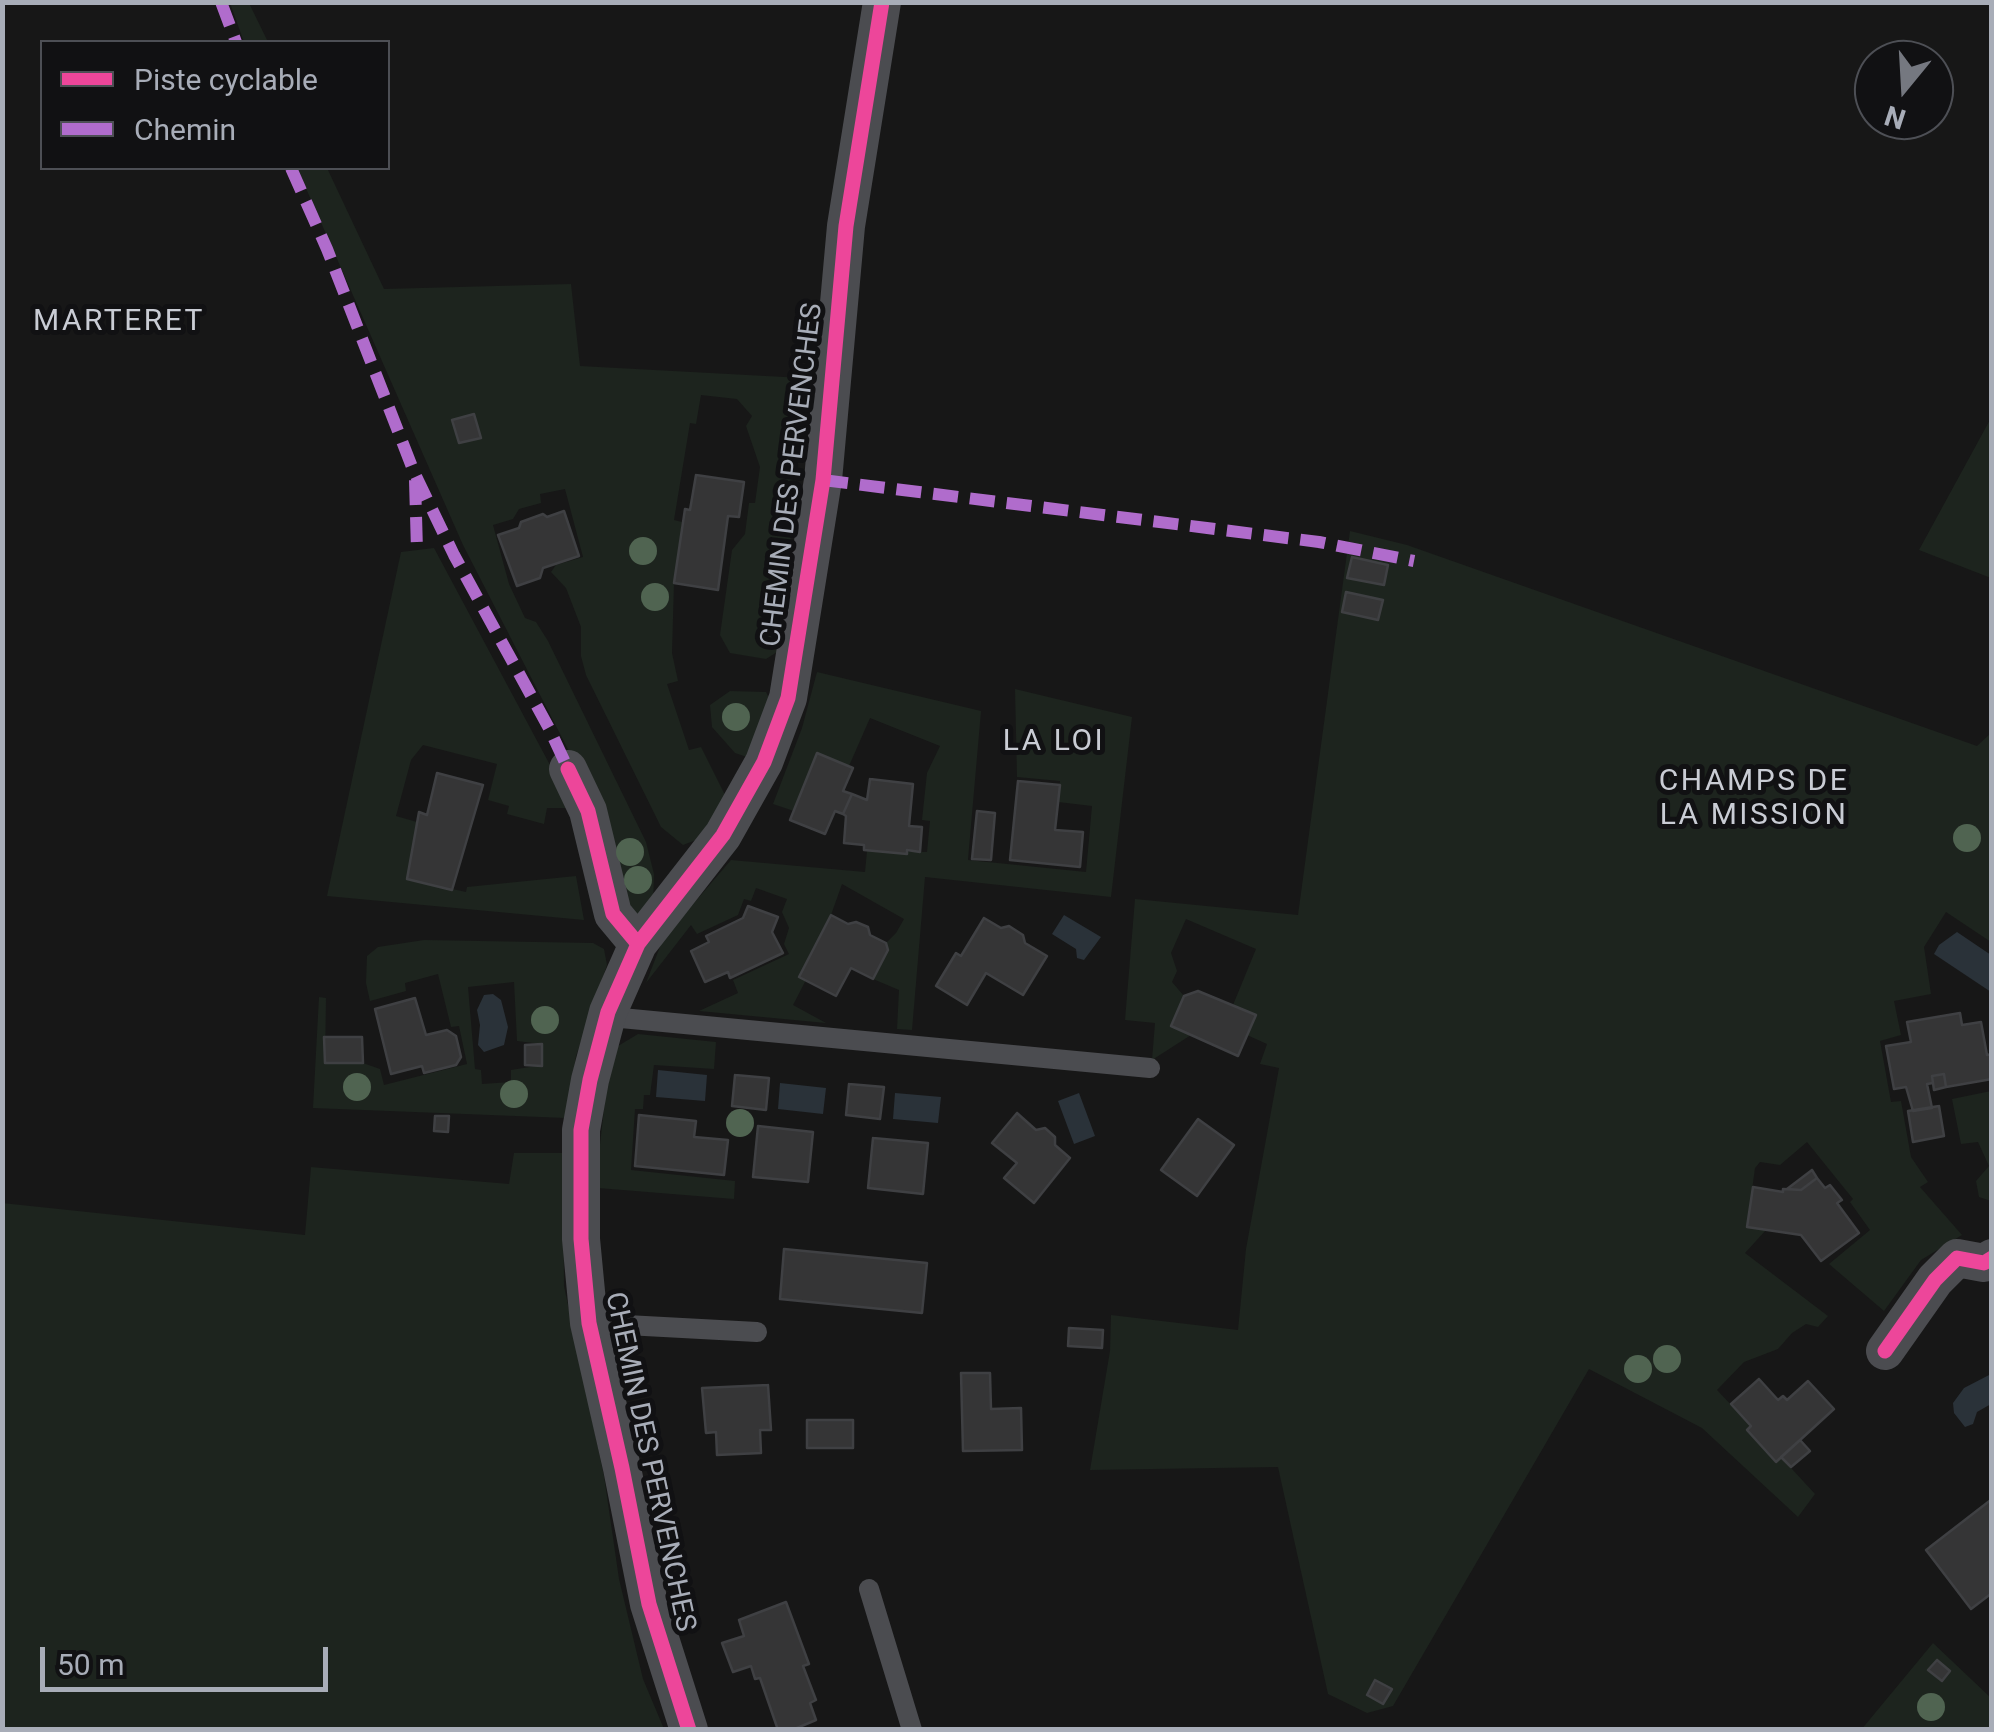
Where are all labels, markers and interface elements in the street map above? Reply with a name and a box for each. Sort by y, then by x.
legend [40,40,390,170]
north arrow [1854,40,1954,140]
text: Piste cyclable [134,62,318,97]
text: N [1881,98,1910,136]
text: Chemin [134,112,236,147]
street label: CHEMIN DES PERVENCHES [755,301,831,649]
district label: MARTERET [33,304,205,340]
district label: LA LOI [1003,724,1105,760]
district label: CHAMPS DE LA MISSION [1659,764,1849,834]
street label: CHEMIN DES PERVENCHES [597,1289,701,1635]
scale bar [45,1627,332,1689]
text: 50 m [57,1647,124,1682]

